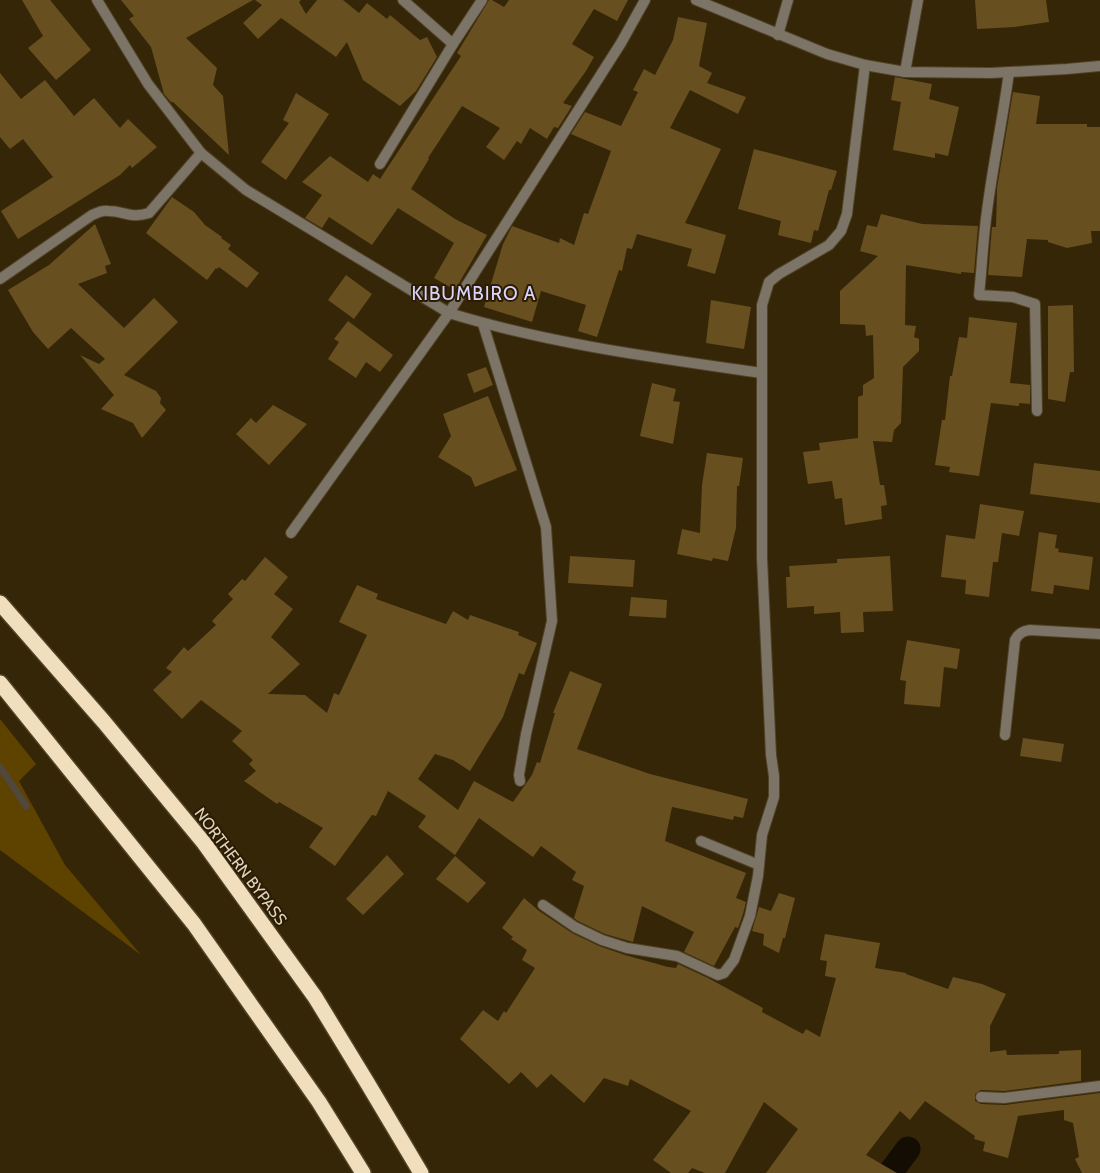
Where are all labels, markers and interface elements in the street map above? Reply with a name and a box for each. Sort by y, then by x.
district label: KIBUMBIRO A [411,282,537,305]
street label: NORTHERN BYPASS [190,804,291,929]

